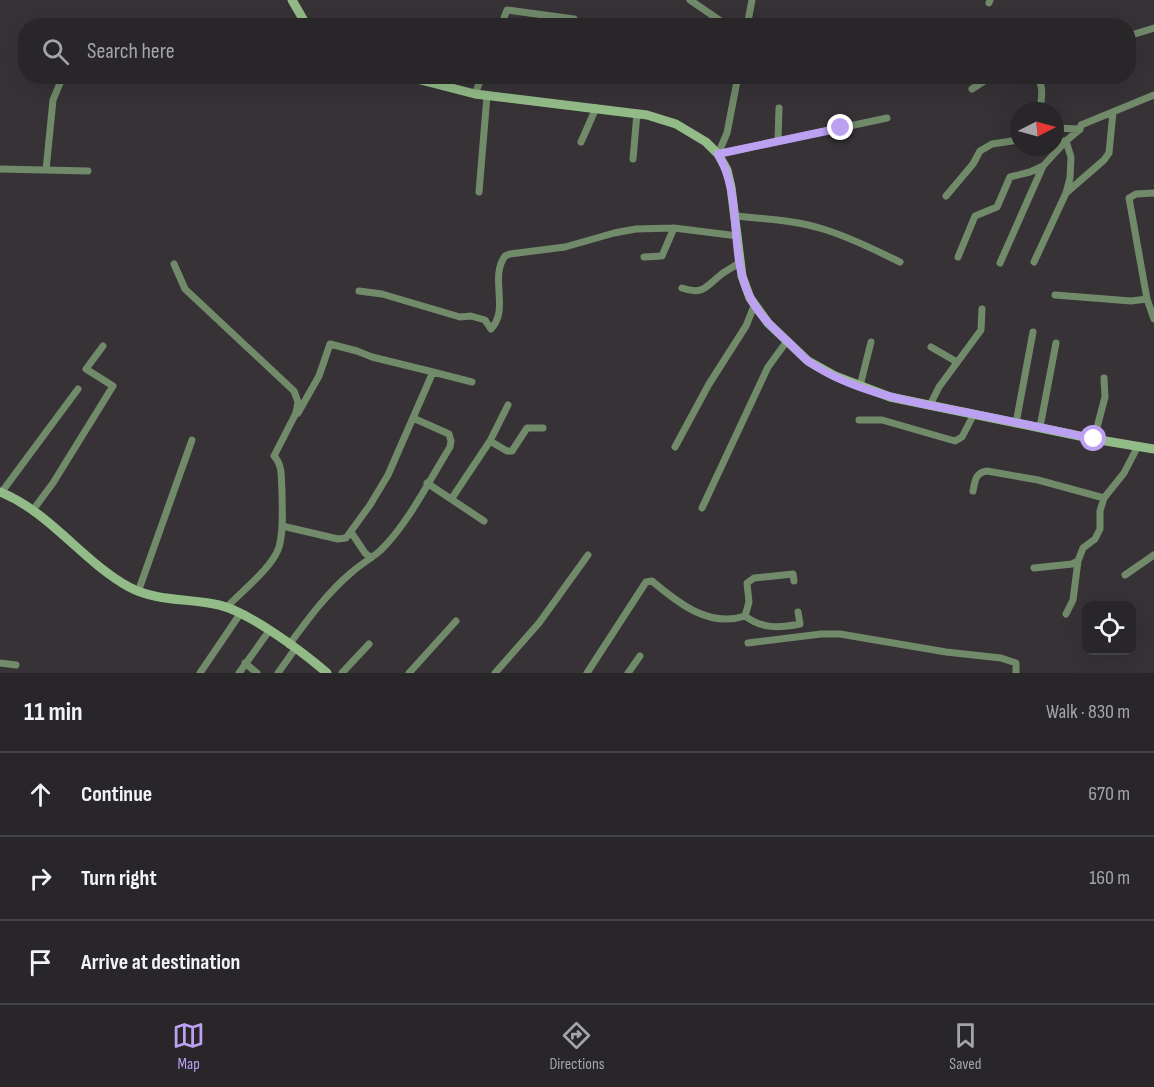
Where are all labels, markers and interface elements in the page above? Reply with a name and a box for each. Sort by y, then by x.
search box [18,18,1136,84]
icon: search [39,35,72,68]
text: Search here [87,38,174,65]
north arrow [1010,102,1064,156]
route end [827,114,853,140]
route start [1080,425,1106,451]
map controls [1082,601,1136,655]
button: locate [1082,601,1136,655]
text: 11 min [24,697,83,728]
text: Walk · 830 m [1046,700,1130,724]
icon: ahead [24,778,57,811]
text: Continue [81,781,152,808]
text: 670 m [1088,782,1130,806]
icon: right [24,862,57,895]
text: Turn right [81,865,157,892]
text: 160 m [1089,866,1130,890]
icon: arrive [24,946,57,979]
text: Arrive at destination [81,949,240,976]
tab: Map [172,1019,205,1074]
tab: Directions [549,1019,605,1074]
tab: Saved [949,1019,982,1074]

